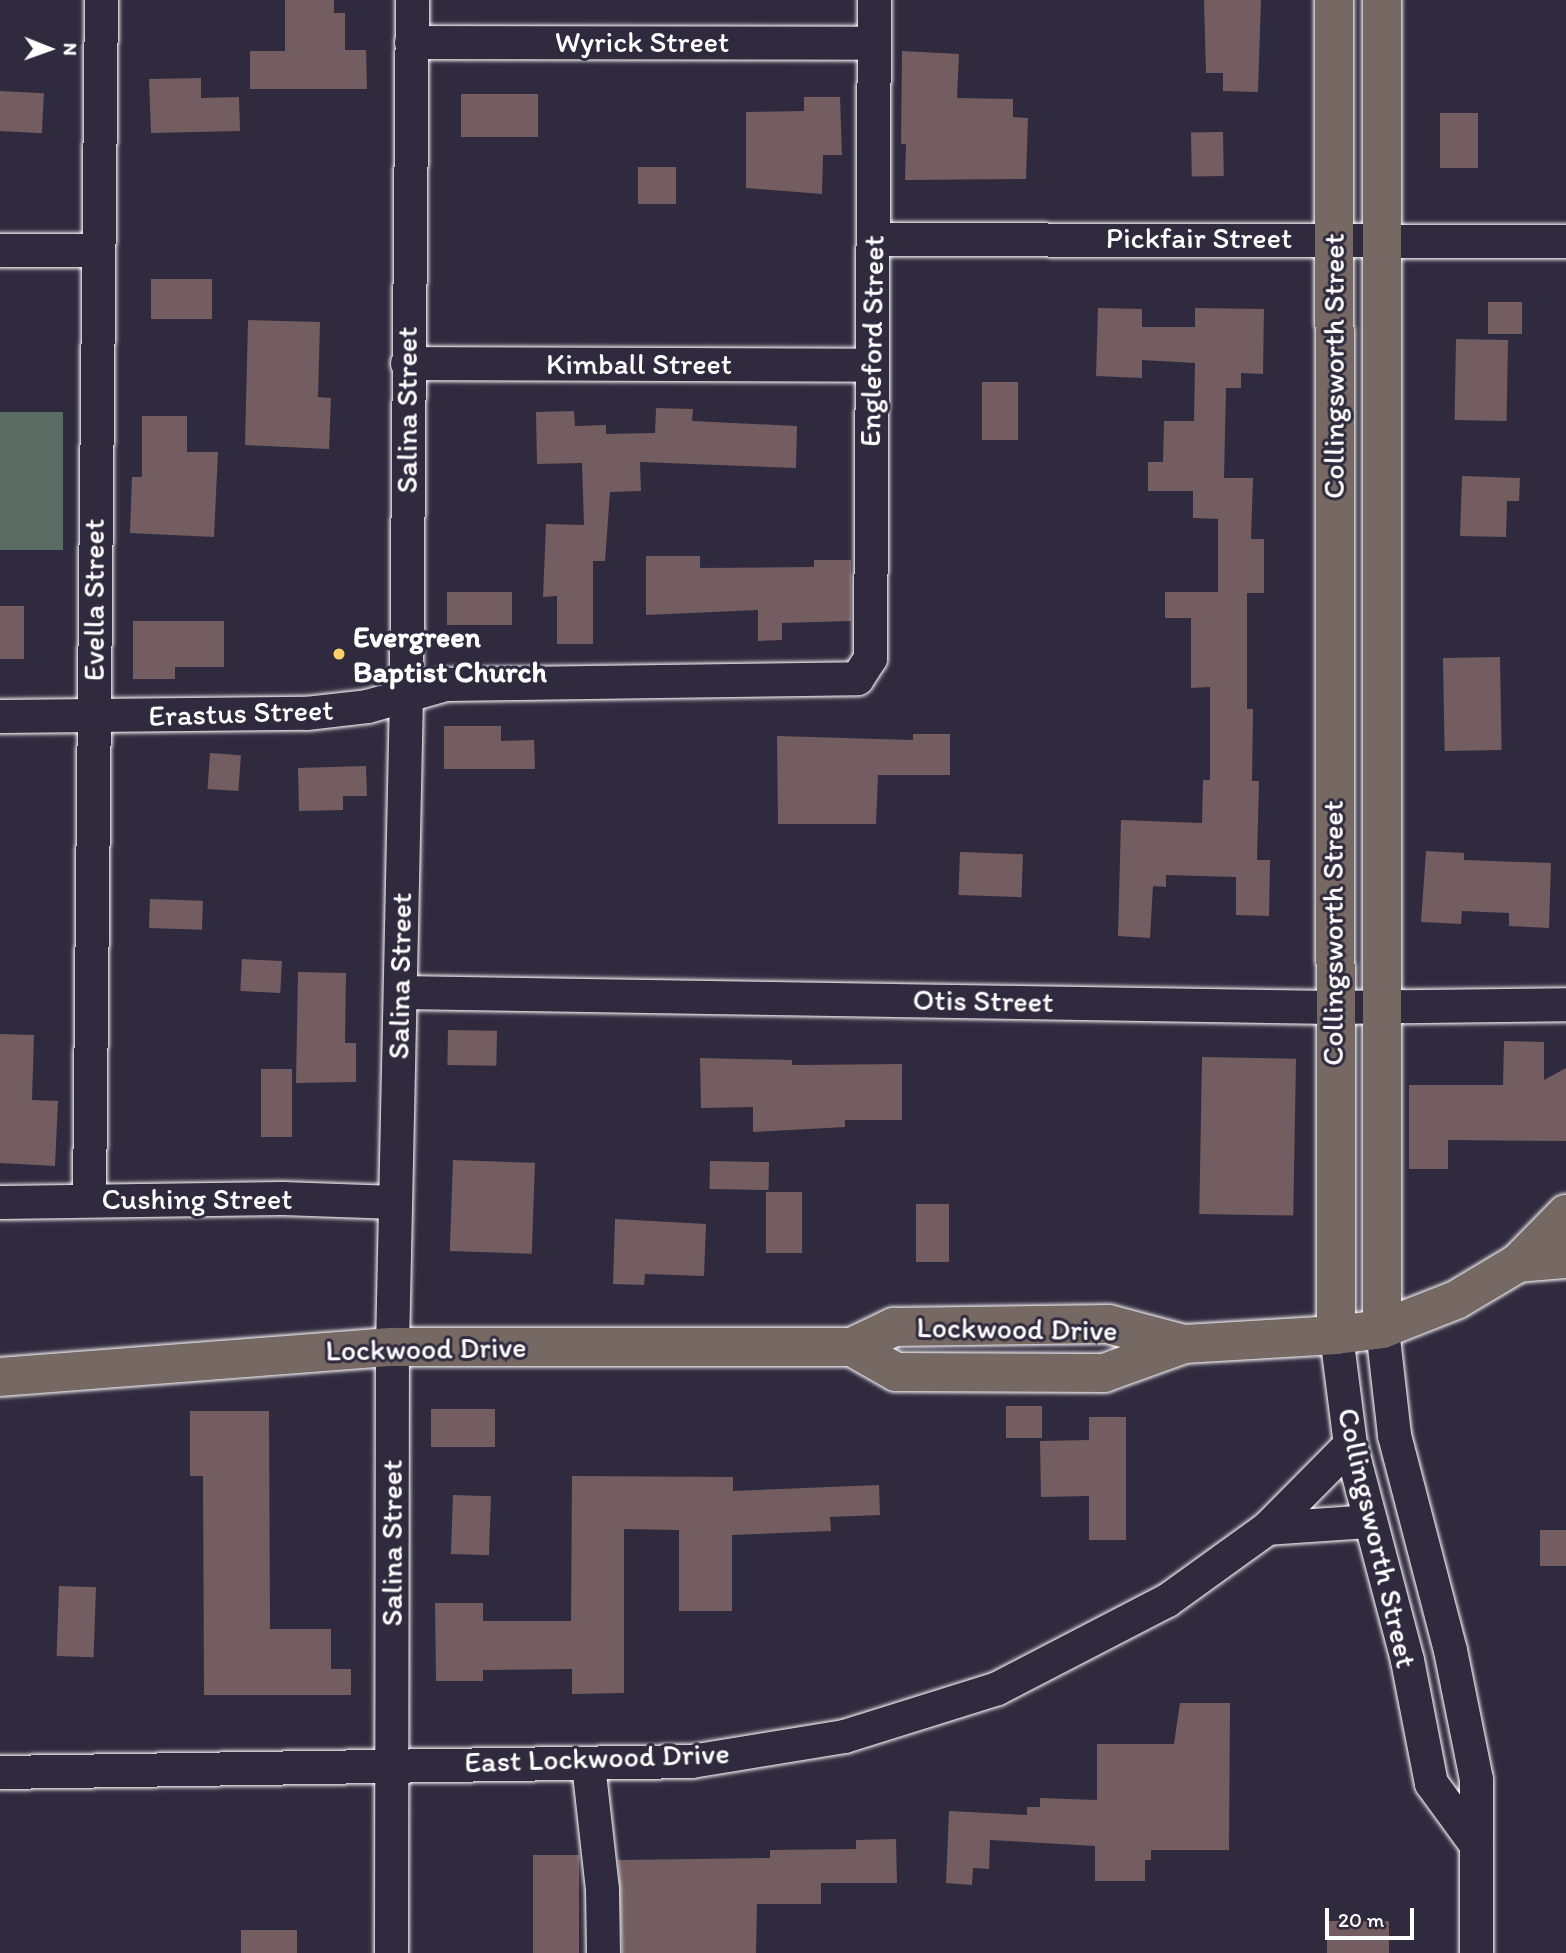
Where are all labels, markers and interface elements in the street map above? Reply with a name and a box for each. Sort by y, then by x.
north arrow [14,14,84,84]
street label: Wyrick Street [555,24,729,60]
text: N [59,43,82,56]
street label: Pickfair Street [1106,220,1292,256]
street label: Collingsworth Street [1316,233,1352,499]
street label: Engleford Street [852,235,892,447]
street label: Salina Street [389,327,425,493]
street label: Kimball Street [546,346,732,382]
street label: Evella Street [76,519,112,681]
place label: Evergreen Baptist Church [353,619,548,690]
marker: Evergreen Baptist Church [331,646,347,662]
street label: Erastus Street [148,692,334,734]
street label: Collingsworth Street [1315,800,1351,1066]
street label: Salina Street [381,893,419,1059]
street label: Otis Street [913,982,1053,1020]
street label: Cushing Street [102,1181,292,1217]
street label: Lockwood Drive [916,1309,1118,1349]
street label: Lockwood Drive [325,1329,527,1369]
street label: Collingsworth Street [1330,1404,1424,1672]
street label: Salina Street [374,1460,410,1626]
street label: East Lockwood Drive [464,1735,730,1781]
scale bar [1328,1894,1417,1938]
text: 20 m [1338,1907,1384,1932]

